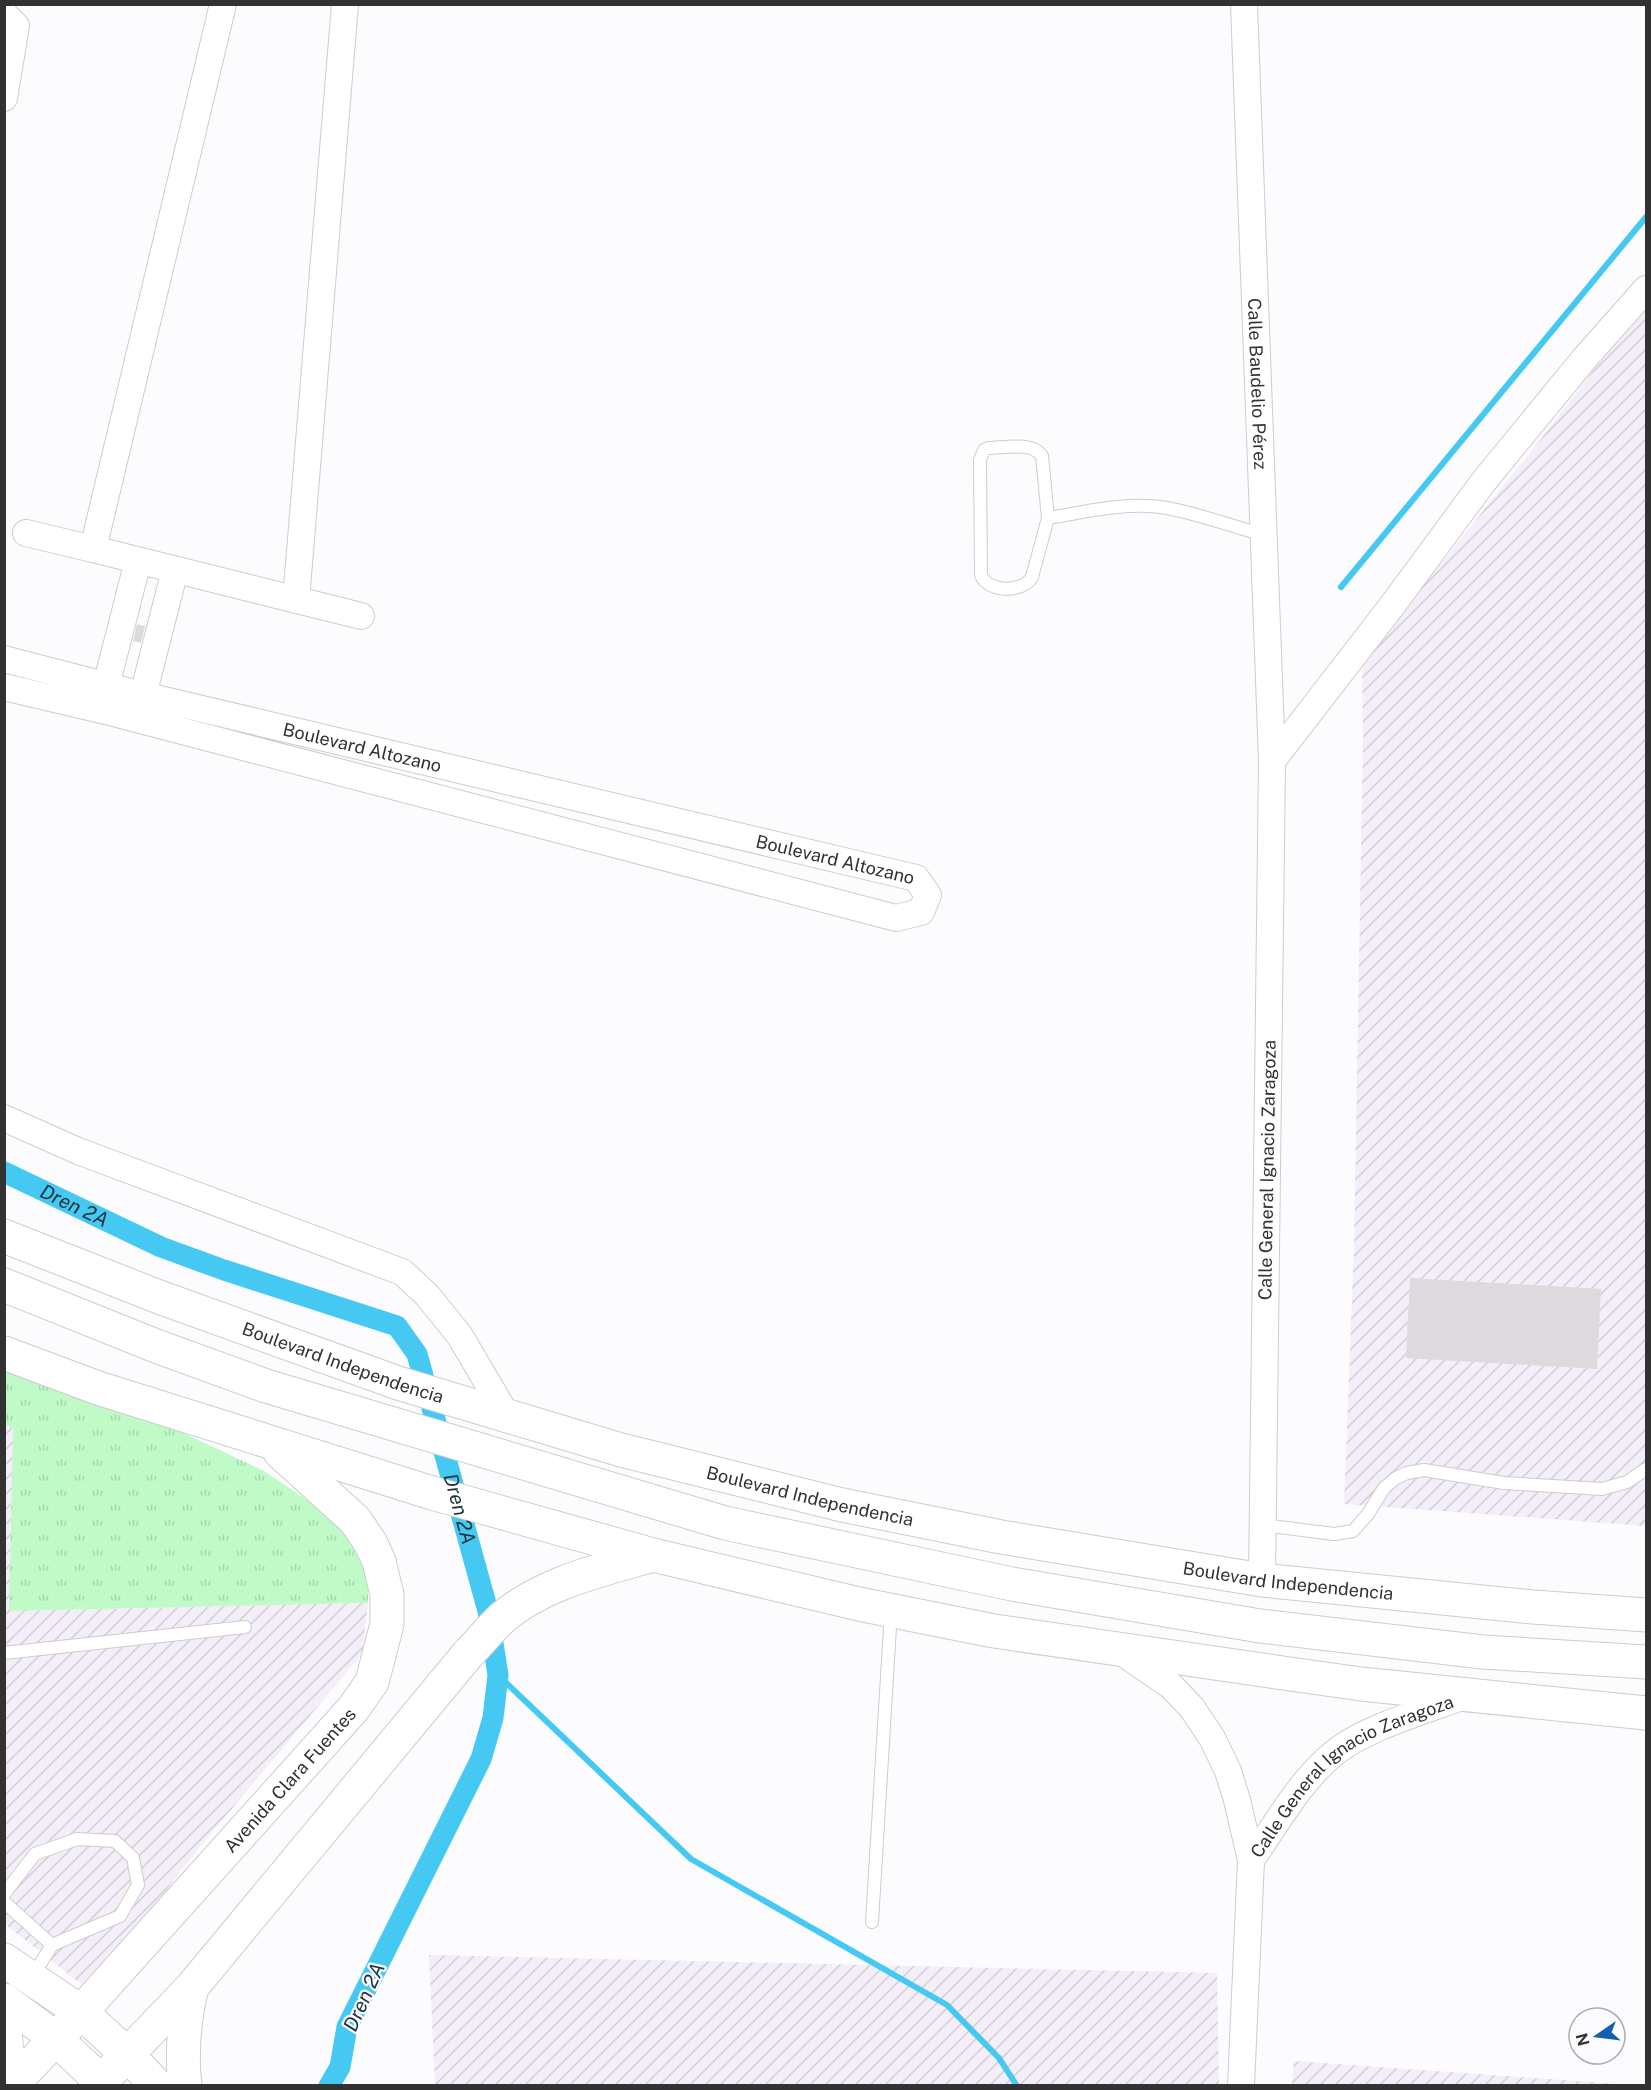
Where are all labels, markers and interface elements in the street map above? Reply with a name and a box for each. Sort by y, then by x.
street label: Calle Baudelio Pérez [1244,298,1272,470]
street label: Boulevard Altozano [281,718,444,776]
street label: Boulevard Altozano [754,830,917,888]
street label: Calle General Ignacio Zaragoza [1254,1040,1280,1300]
water label: Dren 2A [36,1179,112,1232]
street label: Boulevard Independencia [240,1317,446,1407]
street label: Boulevard Independencia [704,1461,915,1530]
water label: Dren 2A [439,1471,481,1547]
street label: Boulevard Independencia [1181,1557,1395,1604]
street label: Calle General Ignacio Zaragoza [1246,1690,1456,1861]
street label: Avenida Clara Fuentes [219,1703,360,1856]
water label: Dren 2A [338,1959,390,2035]
north arrow [1567,2006,1627,2066]
text: N [1572,2031,1594,2048]

